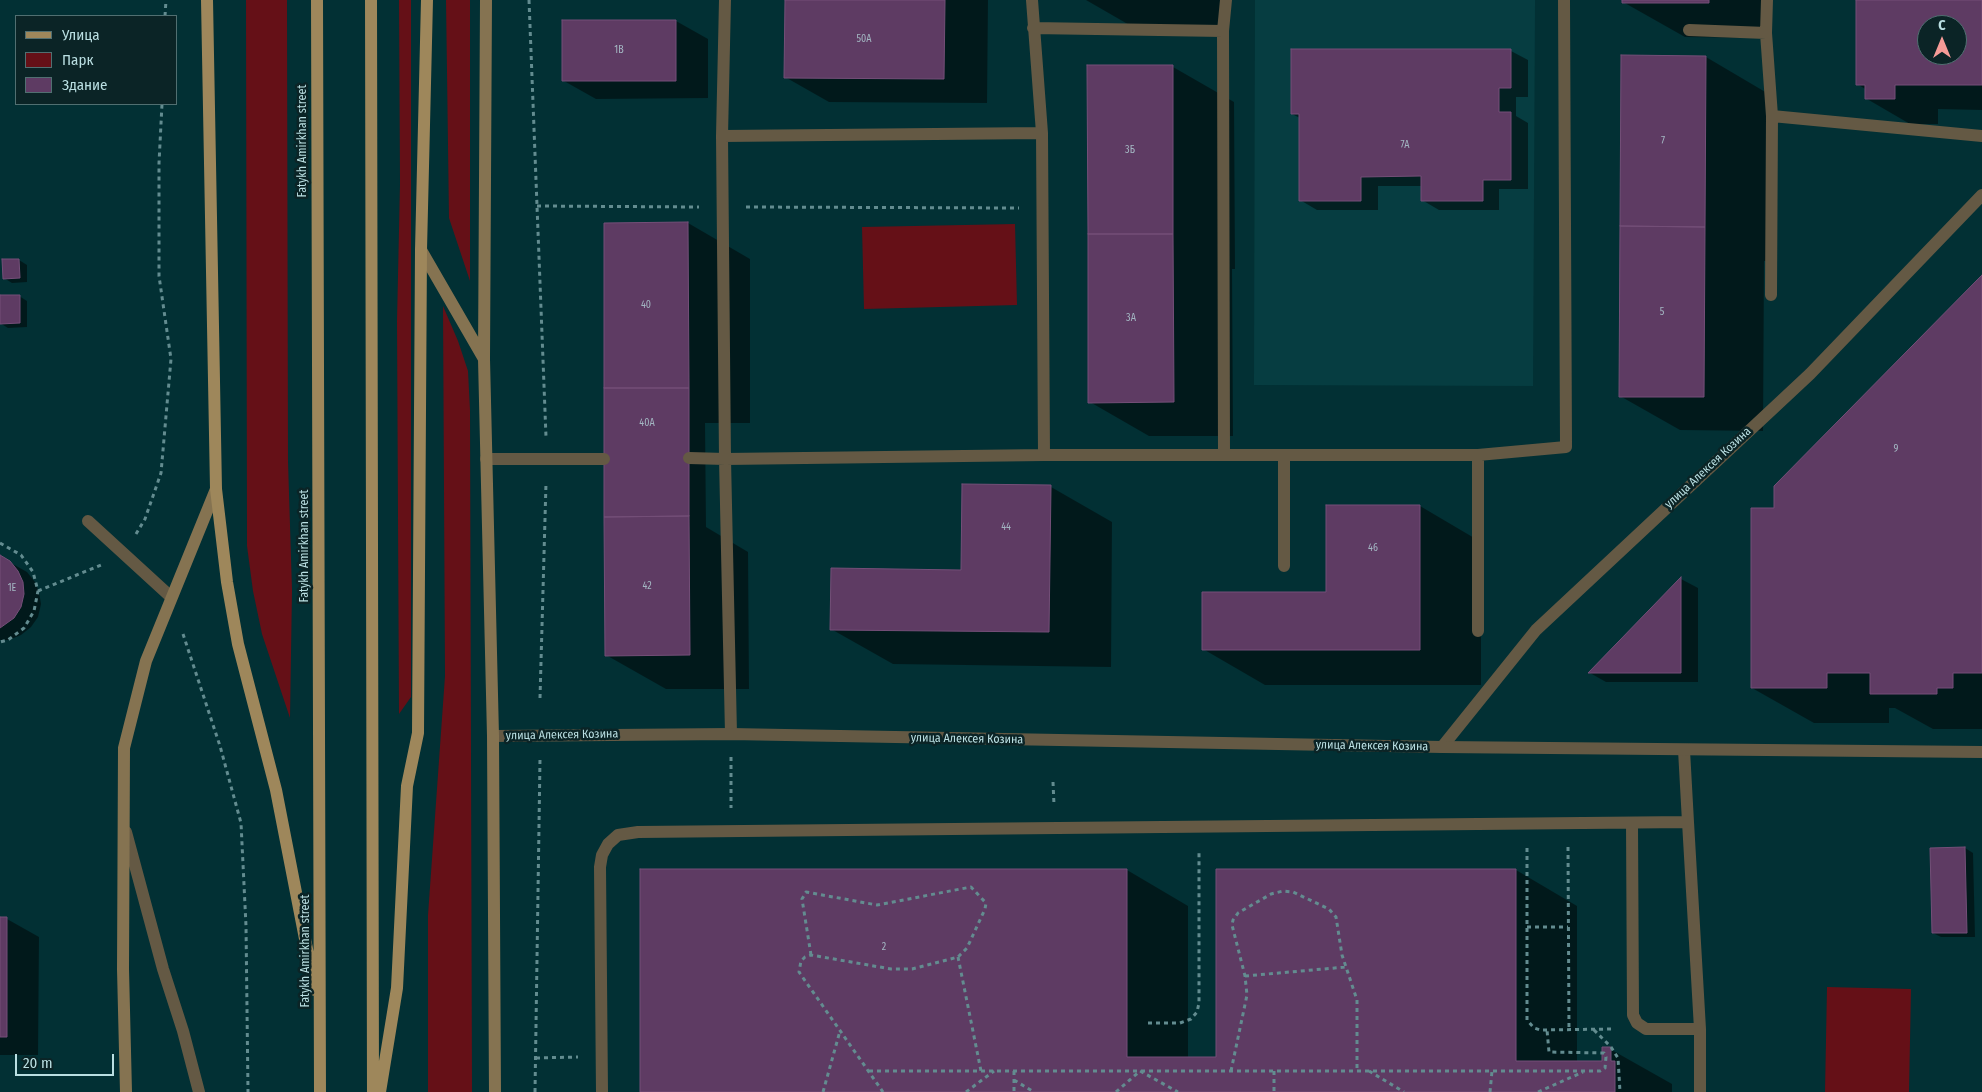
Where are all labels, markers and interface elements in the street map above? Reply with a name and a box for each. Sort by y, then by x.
legend [15,15,178,105]
north arrow [1917,15,1967,65]
text: С [1938,17,1946,34]
text: Улица [62,26,100,44]
house number: 50А [856,33,872,45]
house number: 1В [614,44,624,56]
text: Парк [62,51,93,69]
text: Здание [62,76,108,94]
street label: Fatykh Amirkhan street [296,85,310,197]
house number: 7 [1661,135,1665,147]
house number: 7А [1400,139,1410,151]
house number: 3Б [1125,144,1135,156]
house number: 40 [641,299,651,311]
house number: 5 [1660,306,1664,318]
house number: 3А [1126,312,1136,324]
house number: 40А [639,417,655,429]
street label: улица Алексея Козина [1662,424,1754,512]
house number: 9 [1894,443,1898,455]
street label: Fatykh Amirkhan street [298,490,312,602]
house number: 44 [1001,521,1011,533]
house number: 46 [1368,542,1378,554]
house number: 42 [642,580,652,592]
house number: 1Е [8,582,16,594]
street label: улица Алексея Козина [506,727,618,743]
street label: улица Алексея Козина [911,731,1023,747]
street label: улица Алексея Козина [1316,738,1428,754]
street label: Fatykh Amirkhan street [299,895,313,1007]
house number: 2 [882,941,886,953]
scale bar [18,1044,116,1076]
text: 20 m [23,1054,53,1072]

